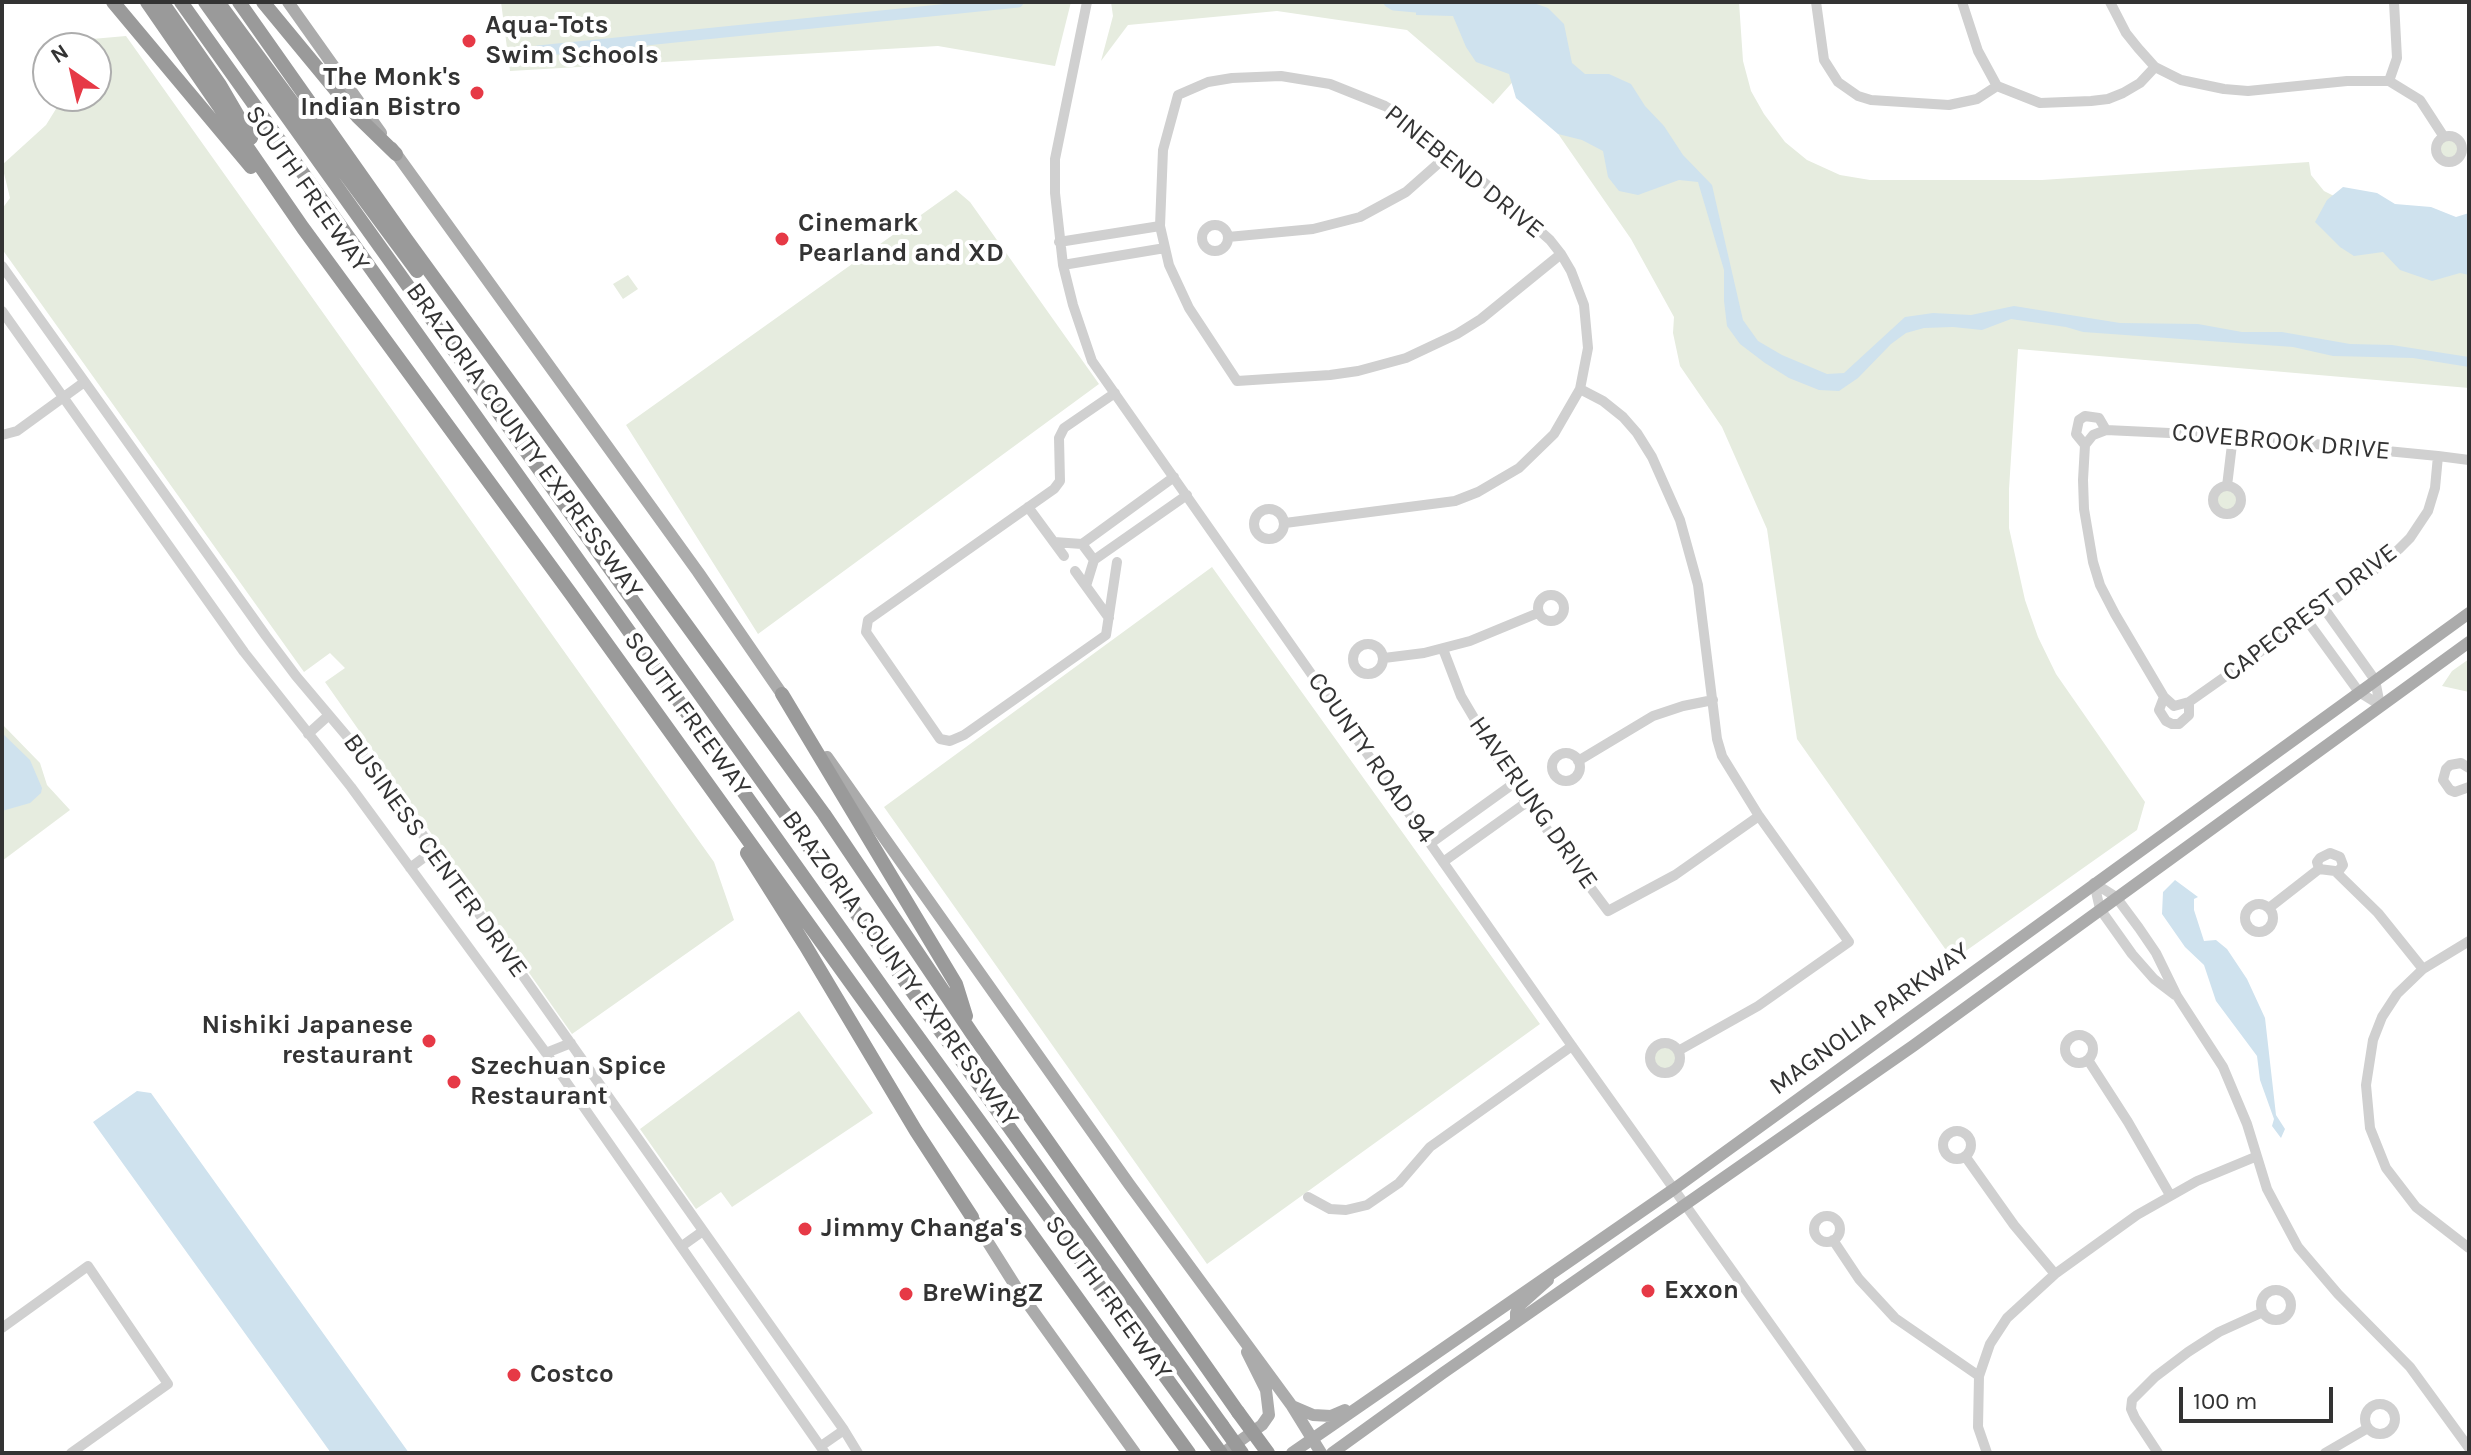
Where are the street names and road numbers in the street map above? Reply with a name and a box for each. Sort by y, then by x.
street label: PINEBEND DRIVE [1378,98,1550,246]
street label: SOUTH FREEWAY [238,100,376,278]
street label: BRAZORIA COUNTY EXPRESSWAY [399,277,649,605]
street label: COVEBROOK DRIVE [2171,417,2391,467]
street label: CAPECREST DRIVE [2216,537,2404,689]
street label: SOUTH FREEWAY [617,626,757,802]
street label: COUNTY ROAD 94 [1300,667,1442,849]
street label: HAVERUNG DRIVE [1462,710,1604,896]
street label: BUSINESS CENTER DRIVE [336,728,534,984]
street label: BRAZORIA COUNTY EXPRESSWAY [775,805,1025,1133]
street label: MAGNOLIA PARKWAY [1764,936,1976,1102]
street label: SOUTH FREEWAY [1038,1210,1178,1386]

